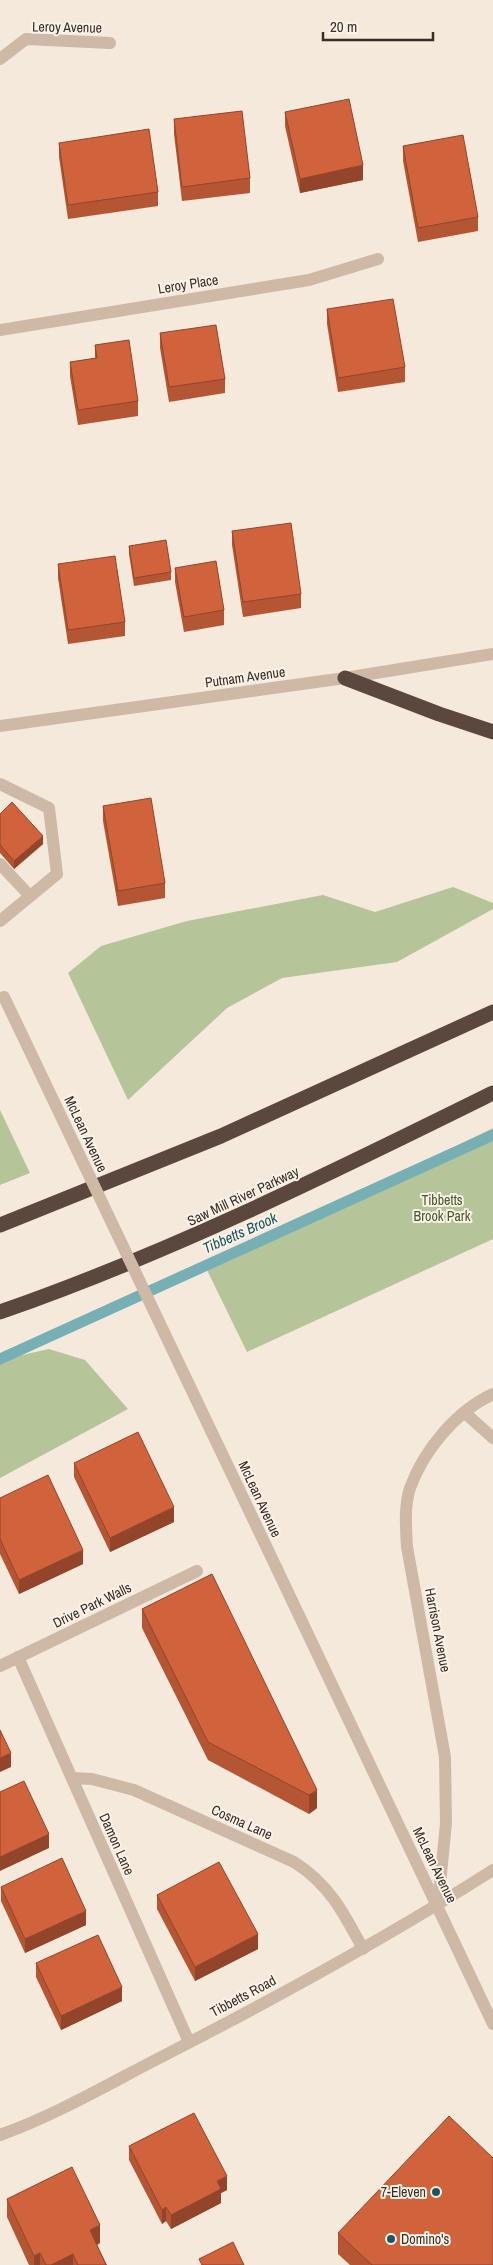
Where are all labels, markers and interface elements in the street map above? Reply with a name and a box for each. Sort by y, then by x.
scale bar [323,10,433,42]
text: 20 m [330,16,357,37]
street label: Leroy Avenue [32,17,102,37]
street label: Leroy Place [157,270,219,298]
street label: Putnam Avenue [204,662,286,692]
street label: McLean Avenue [60,1093,112,1175]
street label: Saw Mill River Parkway [184,1162,302,1230]
park label: Tibbetts Brook Park [414,1191,471,1225]
water label: Tibbetts Brook [199,1206,281,1258]
street label: McLean Avenue [234,1458,286,1540]
street label: Drive Park Walls [50,1578,134,1632]
street label: Harrison Avenue [421,1586,455,1674]
street label: Cosma Lane [209,1801,275,1843]
street label: Damon Lane [95,1810,139,1878]
street label: McLean Avenue [409,1824,461,1906]
street label: Tibbetts Road [207,1971,279,2021]
place label: 7-Eleven [381,2183,426,2201]
marker: 7-Eleven [430,2186,442,2198]
place label: Domino's [401,2230,449,2248]
marker: Domino's [385,2233,397,2245]

